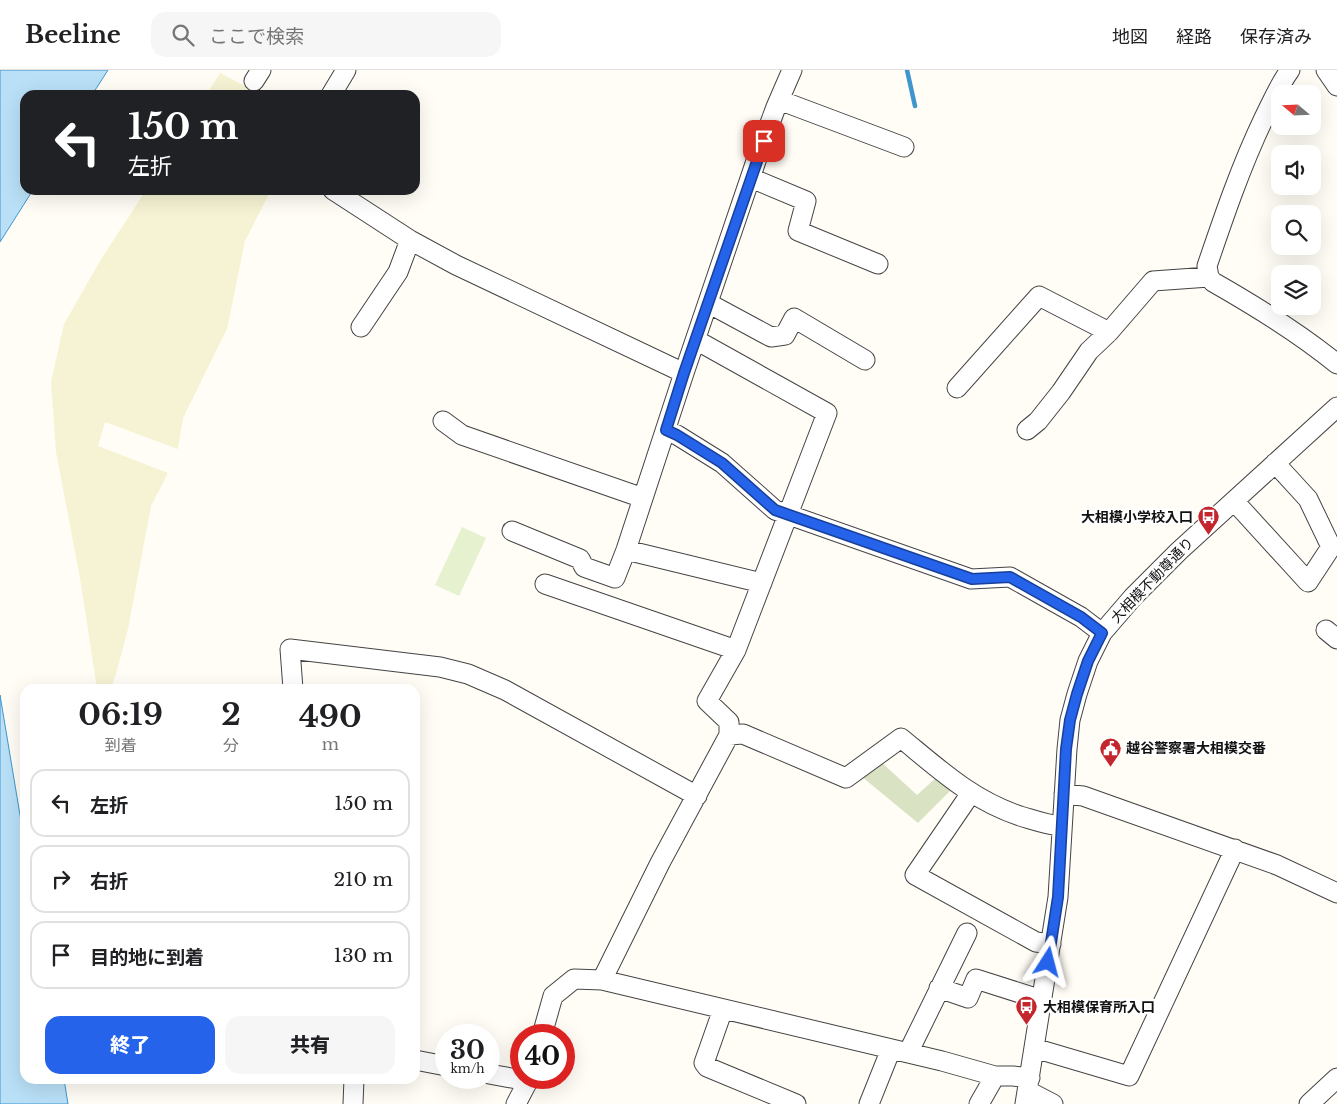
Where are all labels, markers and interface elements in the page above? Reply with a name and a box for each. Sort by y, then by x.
search box [151,12,501,57]
text: Beeline [25,20,121,49]
icon: search [169,21,197,49]
text: ここで検索 [209,25,304,48]
text: 地図 [1112,26,1148,48]
text: 経路 [1176,26,1212,48]
text: 保存済み [1240,26,1312,48]
north arrow [1271,85,1321,135]
map controls [1271,85,1321,315]
text: 150 m [128,105,239,148]
icon: left [45,110,110,175]
pin [743,120,785,162]
icon: arrive [750,127,778,155]
button: sound [1271,145,1321,195]
text: 左折 [128,153,172,180]
button: search [1271,205,1321,255]
button: layers [1271,265,1321,315]
bus stop icon: 大相模小学校入口 [1197,505,1221,536]
place label: 大相模小学校入口 [1081,508,1193,526]
street label: 大相模不動尊通り [1107,533,1197,627]
text: 06:19 [78,696,163,733]
text: 2 [221,696,241,733]
text: 490 [299,698,362,735]
text: m [322,734,339,754]
text: 到着 [105,735,137,755]
text: 分 [223,735,239,755]
public building icon: 越谷警察署大相模交番 [1098,736,1122,767]
place label: 越谷警察署大相模交番 [1126,739,1266,757]
icon: left [47,789,75,817]
text: 150 m [334,792,393,815]
text: 左折 [90,794,128,817]
icon: right [47,865,75,893]
text: 210 m [333,868,393,891]
text: 右折 [90,870,128,893]
position arrow [1021,935,1073,987]
icon: arrive [47,941,75,969]
text: 130 m [333,944,393,967]
text: 目的地に到着 [90,946,204,969]
bus stop icon: 大相模保育所入口 [1015,995,1039,1026]
place label: 大相模保育所入口 [1043,998,1155,1016]
button: 終了 [45,1016,215,1074]
button: 共有 [225,1016,395,1074]
speed limit sign: 40 [510,1024,575,1089]
text: 30 [450,1035,485,1066]
text: km/h [450,1061,485,1076]

